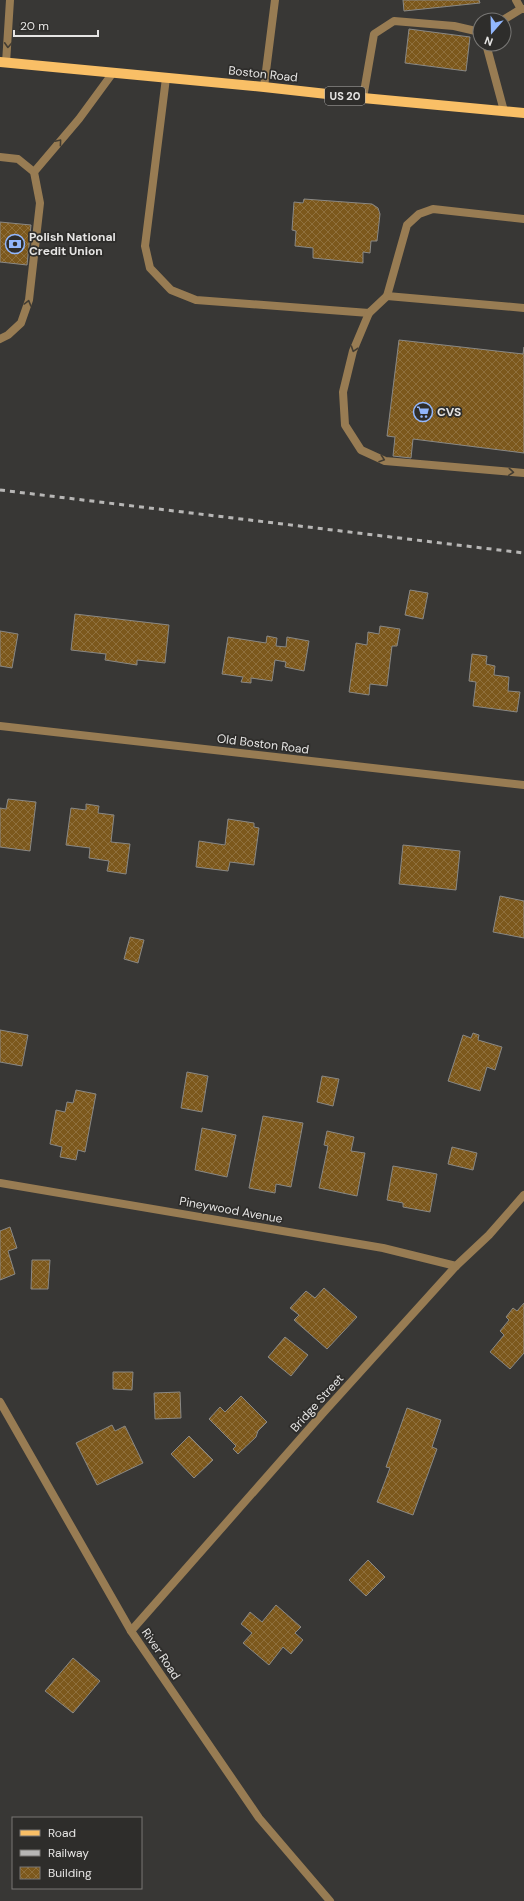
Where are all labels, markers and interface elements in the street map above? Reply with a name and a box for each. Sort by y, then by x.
scale bar [14,12,98,38]
north arrow [472,12,512,52]
text: 20 m [20,18,49,34]
text: N [482,33,495,49]
one-way arrow [3,42,12,48]
street label: Boston Road [227,62,299,86]
road number: US 20 [325,87,365,105]
one-way arrow [55,140,62,147]
place label: Polish National Credit Union [29,229,116,259]
bank icon: Polish National Credit Union [4,233,26,255]
one-way arrow [23,299,32,306]
one-way arrow [351,346,359,353]
supermarket icon: CVS [412,401,434,423]
place label: CVS [437,404,461,420]
one-way arrow [379,455,386,463]
one-way arrow [508,468,514,477]
street label: Old Boston Road [216,730,310,758]
street label: Pineywood Avenue [178,1193,284,1227]
street label: Bridge Street [287,1370,347,1435]
street label: River Road [138,1625,184,1683]
legend [12,1817,142,1889]
text: Road [48,1825,76,1841]
text: Railway [48,1845,89,1861]
text: Building [48,1865,92,1881]

